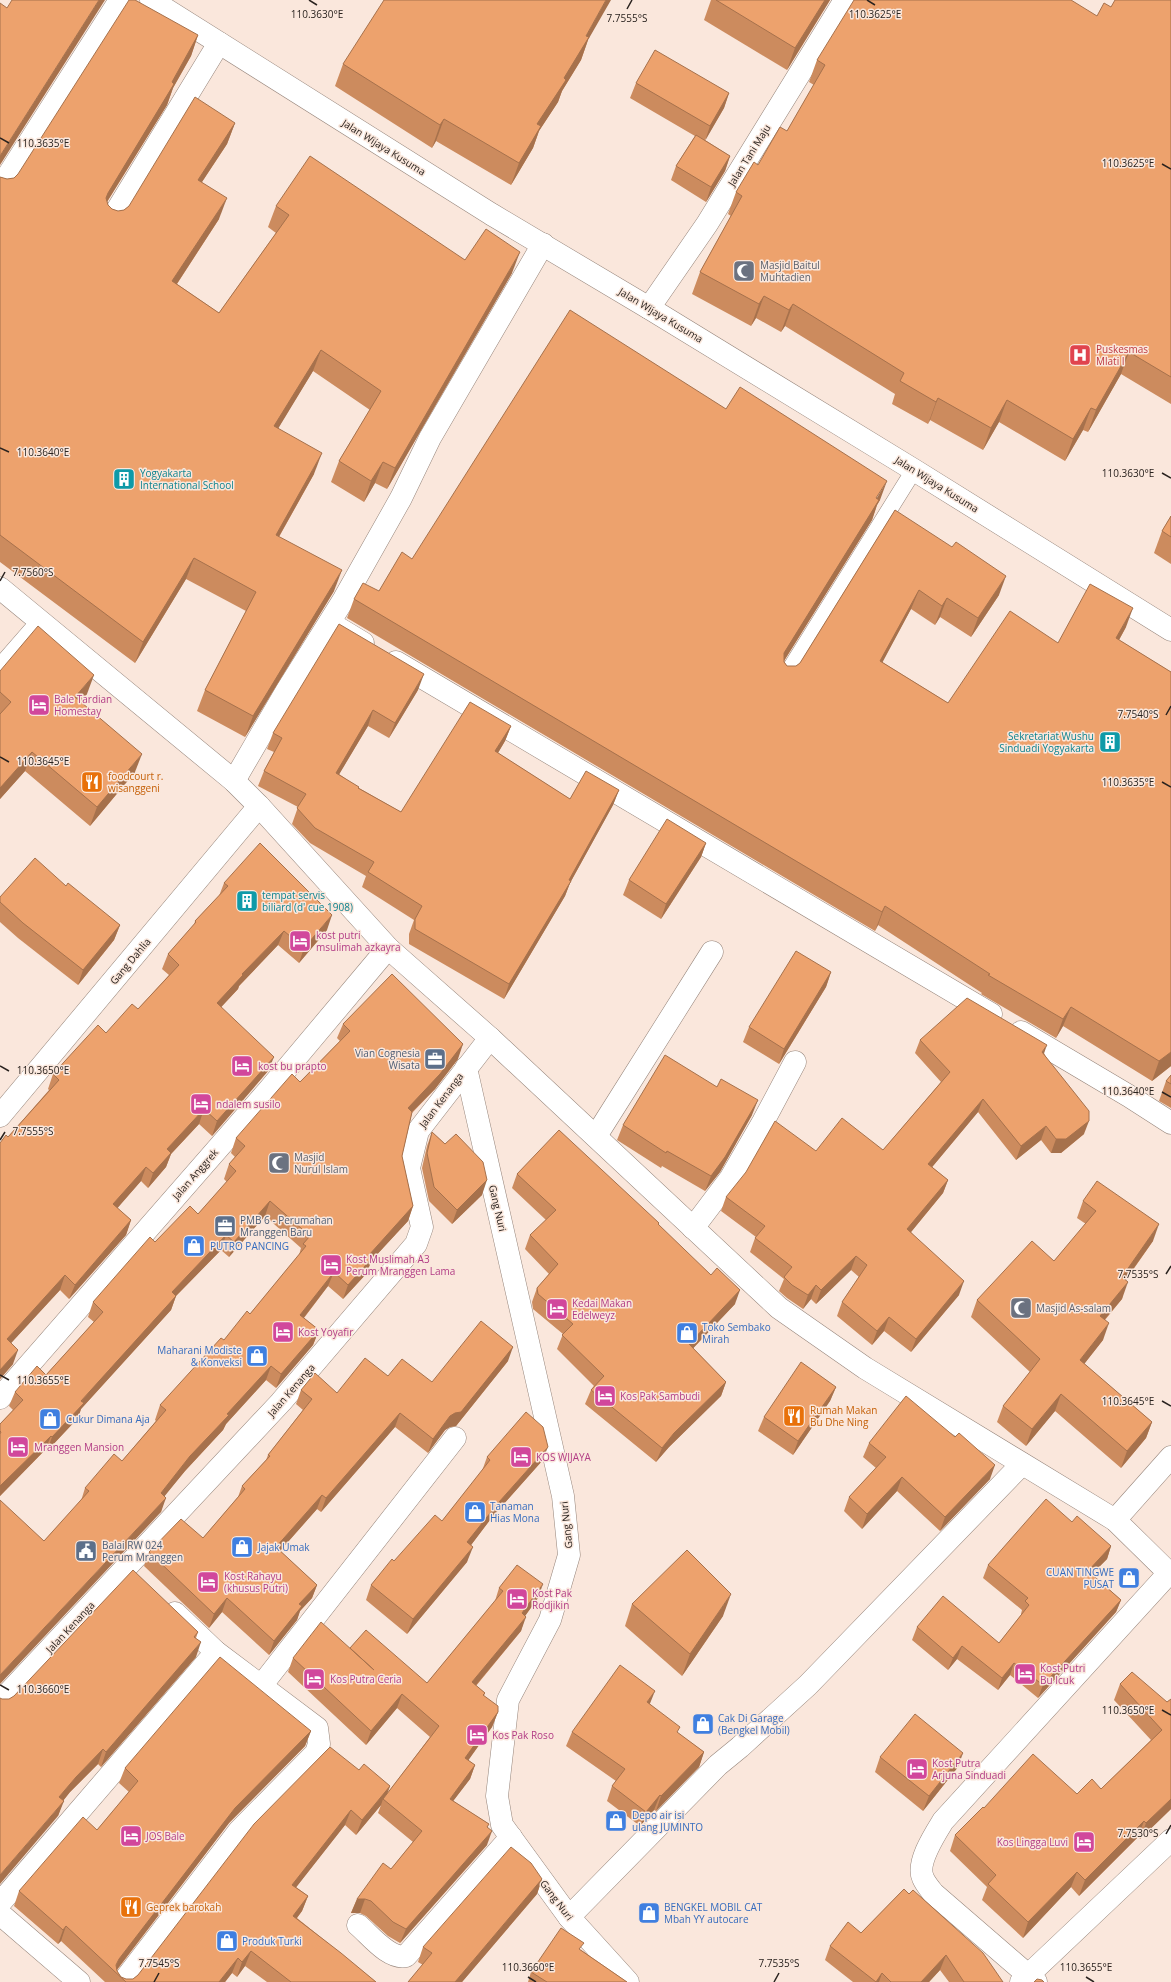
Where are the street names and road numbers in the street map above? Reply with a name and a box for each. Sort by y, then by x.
street label: Jalan Wijaya Kusuma [339,115,428,178]
street label: Jalan Tani Maju [724,121,774,189]
street label: Jalan Wijaya Kusuma [615,284,706,346]
street label: Jalan Wijaya Kusuma [892,452,981,515]
street label: Gang Dahlia [106,935,154,987]
street label: Jalan Kenanga [415,1070,466,1131]
street label: Jalan Anggrek [168,1145,222,1203]
street label: Gang Nuri [486,1183,510,1233]
street label: Jalan Kenanga [264,1361,318,1420]
street label: Gang Nuri [557,1501,575,1549]
street label: Jalan Kenanga [42,1598,97,1656]
street label: Gang Nuri [537,1877,577,1923]

